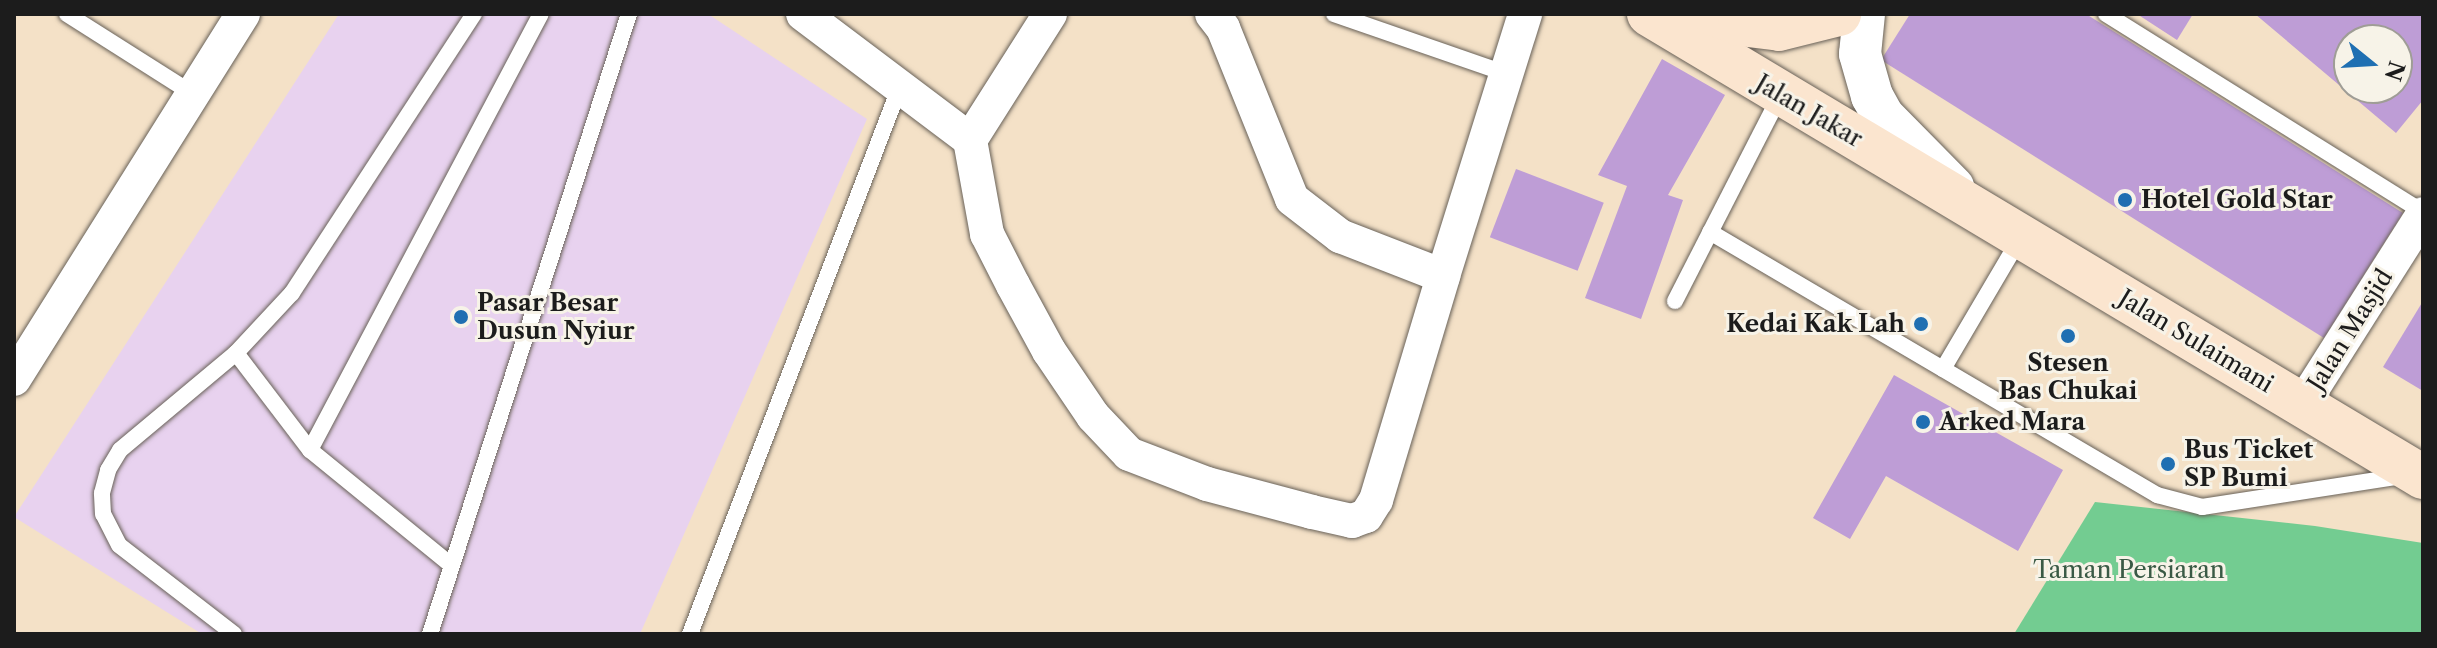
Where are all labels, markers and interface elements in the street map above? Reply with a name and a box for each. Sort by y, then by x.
north arrow [2333,24,2413,104]
text: N [2379,58,2410,84]
street label: Jalan Jakar [1750,69,1868,153]
place label: Hotel Gold Star [2141,186,2333,214]
marker: Hotel Gold Star [2116,191,2134,209]
street label: Jalan Masjid [2301,264,2399,396]
street label: Jalan Sulaimani [2113,283,2279,399]
place label: Pasar Besar Dusun Nyiur [477,289,635,345]
marker: Pasar Besar Dusun Nyiur [452,308,470,326]
place label: Kedai Kak Lah [1726,310,1905,338]
marker: Kedai Kak Lah [1912,315,1930,333]
marker: Stesen Bas Chukai [2059,327,2077,345]
place label: Stesen Bas Chukai [1999,349,2137,405]
place label: Arked Mara [1939,408,2085,436]
marker: Arked Mara [1914,413,1932,431]
place label: Bus Ticket SP Bumi [2184,436,2314,492]
marker: Bus Ticket SP Bumi [2159,455,2177,473]
park label: Taman Persiaran [2033,556,2225,584]

